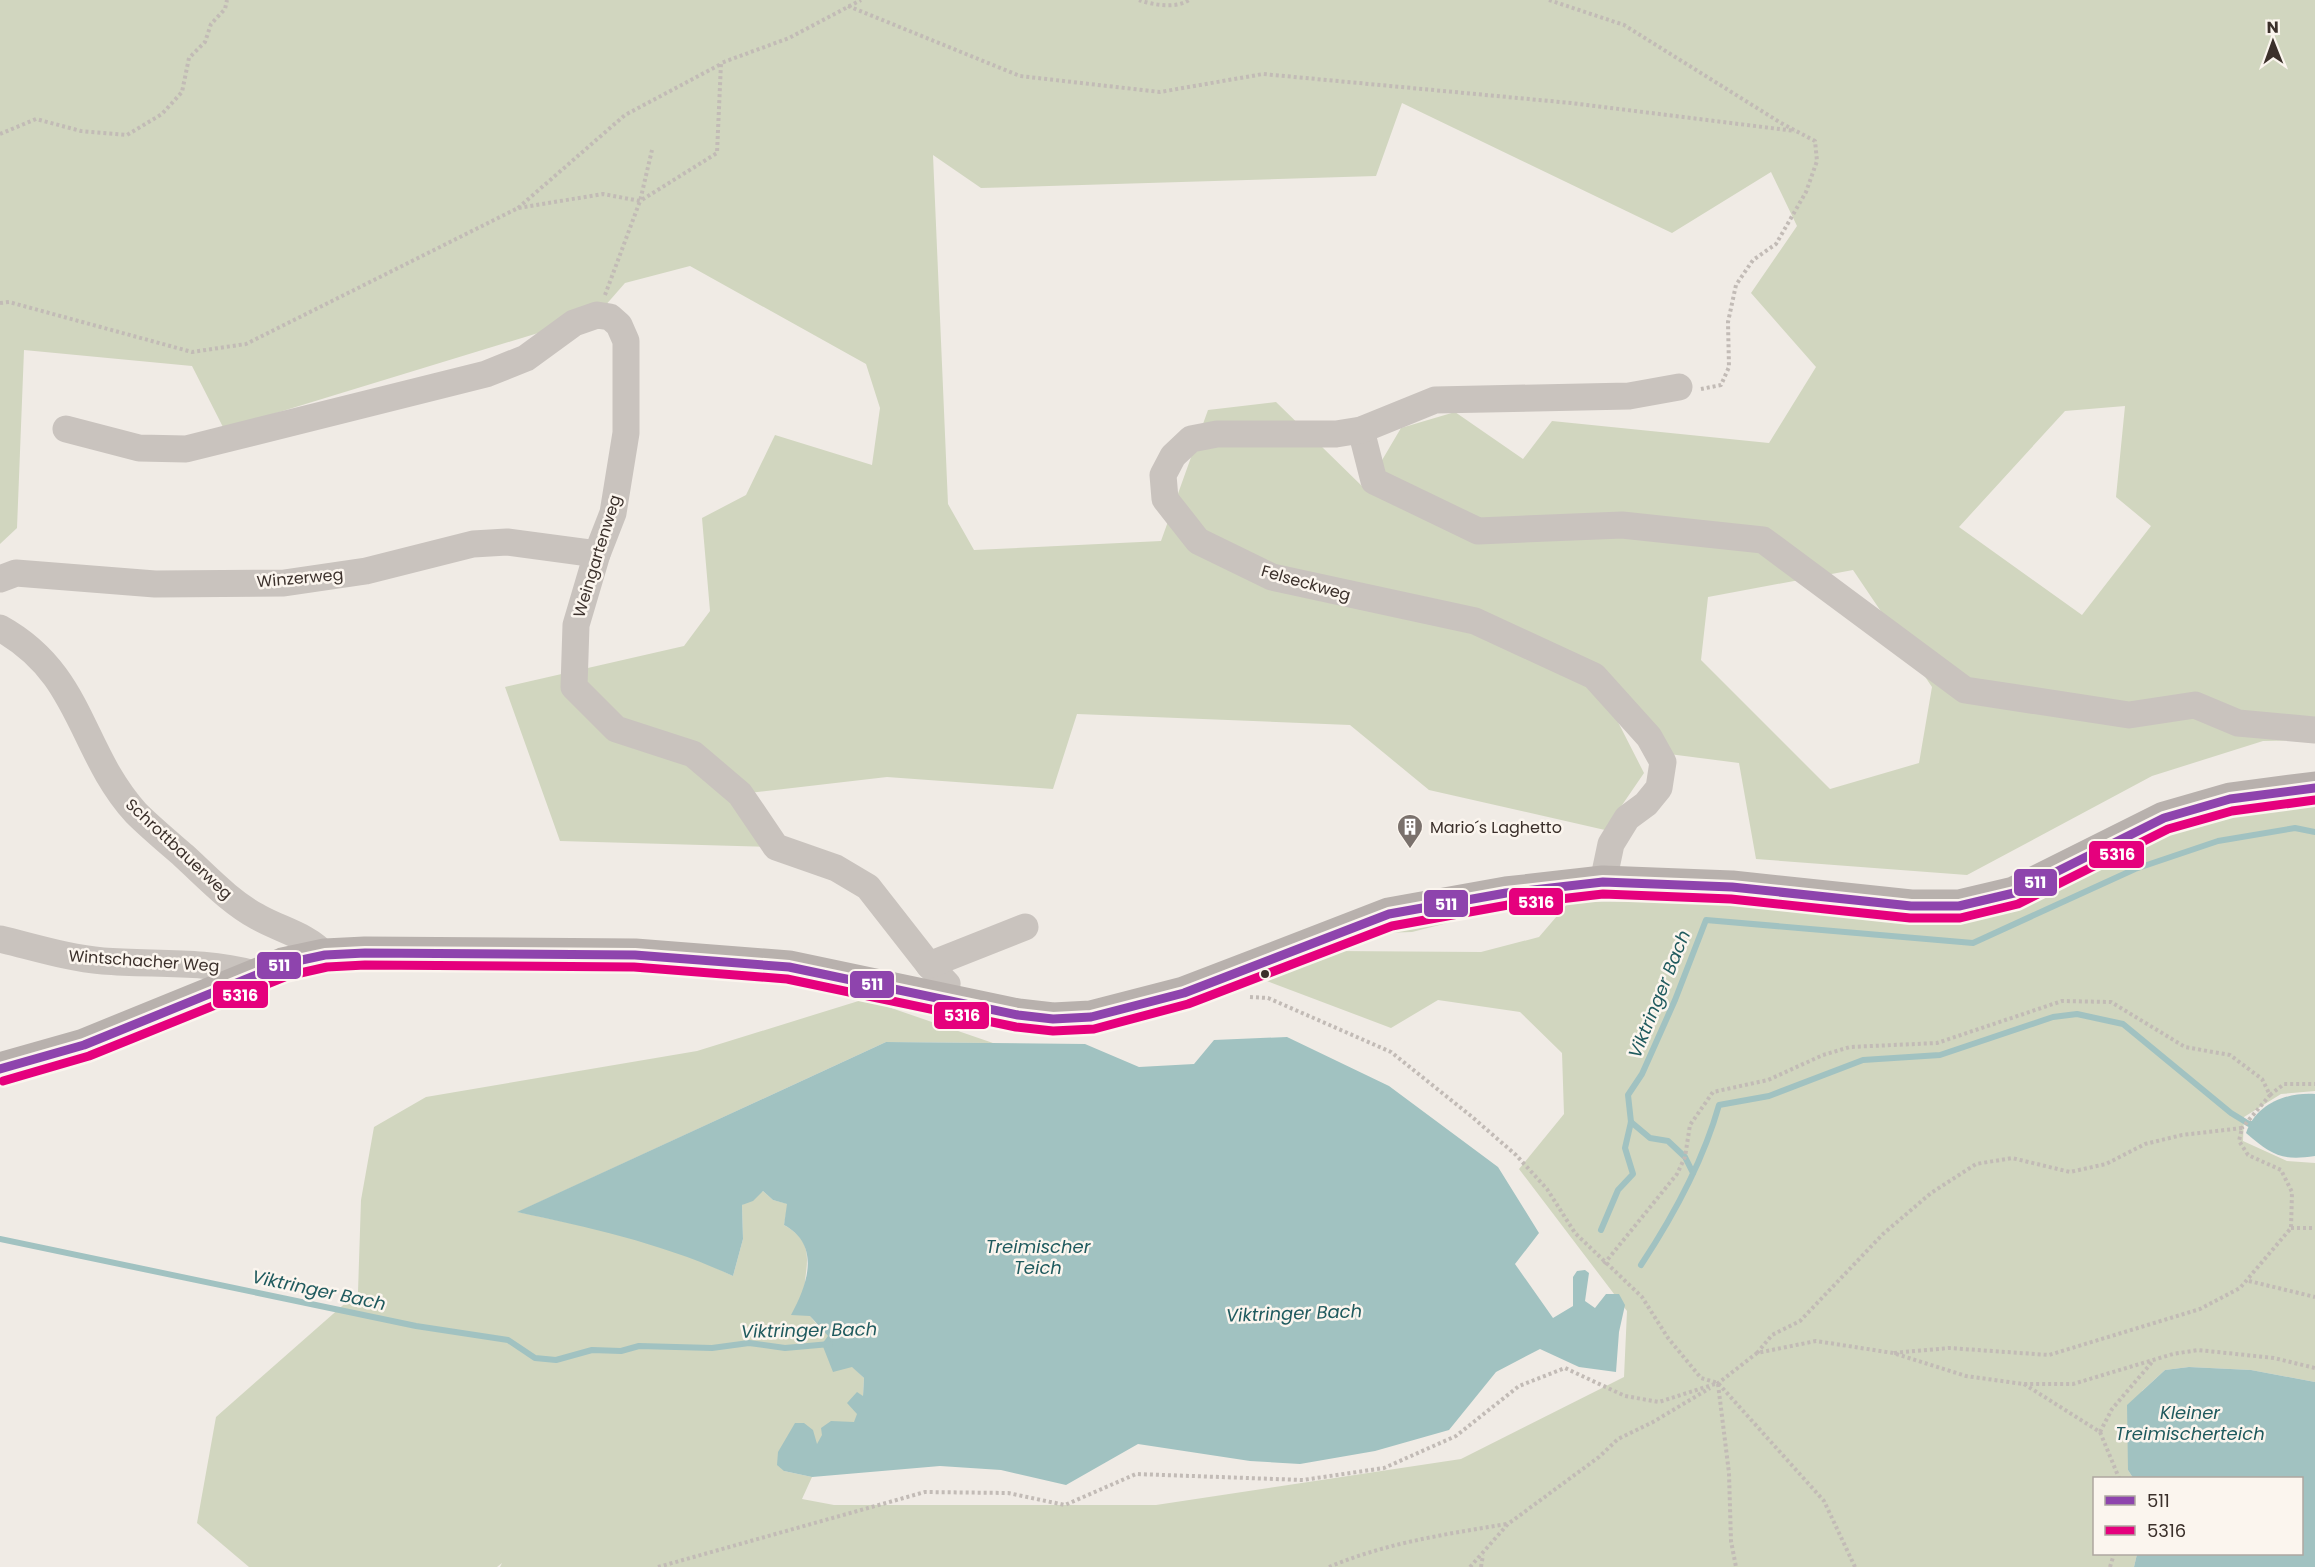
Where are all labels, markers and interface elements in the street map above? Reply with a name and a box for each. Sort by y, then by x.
north arrow [2243,12,2303,72]
text: N [2267,16,2279,39]
street label: Weingartenweg [567,492,627,620]
street label: Felseckweg [1259,559,1353,607]
street label: Winzerweg [256,563,344,593]
street label: Schrottbauerweg [120,793,238,905]
building icon: Mario´s Laghetto [1395,812,1425,850]
place label: Mario´s Laghetto [1430,816,1562,839]
line badge: 5316 [2088,840,2145,869]
text: 5316 [2099,843,2135,866]
line badge: 511 [2013,868,2058,897]
text: 511 [2024,871,2046,894]
line badge: 5316 [1508,887,1564,916]
line badge: 511 [1423,889,1469,918]
text: 5316 [1518,891,1554,914]
text: 511 [1435,893,1457,916]
water label: Viktringer Bach [1622,926,1696,1062]
street label: Wintschacher Weg [68,944,220,978]
line badge: 511 [256,951,302,980]
text: 511 [268,954,290,977]
unlabelled marker [1259,968,1271,980]
line badge: 511 [849,970,895,999]
text: 511 [861,973,883,996]
line badge: 5316 [212,980,269,1009]
text: 5316 [222,984,258,1007]
line badge: 5316 [933,1001,990,1030]
text: 5316 [944,1004,980,1027]
water label: Treimischer Teich [986,1234,1092,1280]
water label: Viktringer Bach [250,1264,388,1316]
water label: Viktringer Bach [1226,1298,1362,1328]
water label: Viktringer Bach [741,1316,877,1344]
water label: Kleiner Treimischerteich [2115,1400,2265,1446]
legend [2093,1477,2303,1555]
text: 511 [2147,1488,2170,1513]
text: 5316 [2147,1518,2186,1543]

